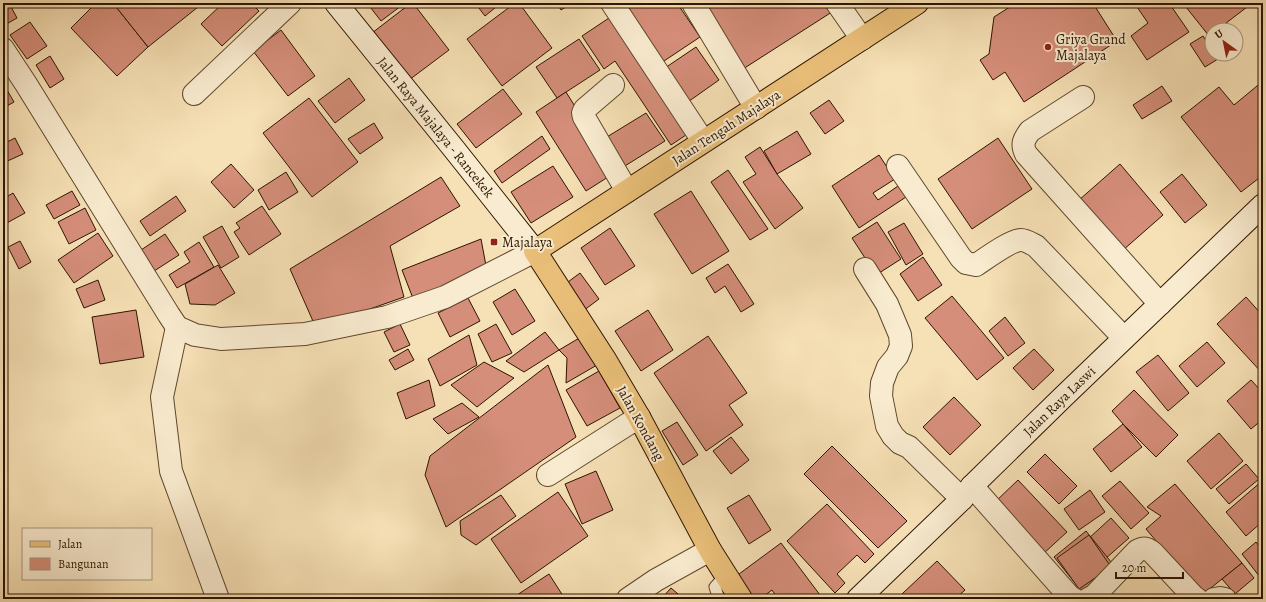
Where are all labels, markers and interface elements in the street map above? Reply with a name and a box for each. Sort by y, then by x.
north arrow [1204,22,1244,62]
text: U [1212,25,1227,42]
place label: Griya Grand Majalaya [1056,30,1126,65]
marker: Griya Grand Majalaya [1043,42,1053,52]
street label: Jalan Raya Majalaya - Rancekek [373,53,498,202]
street label: Jalan Tengah Majalaya [668,85,785,170]
place label: Majalaya [502,233,553,252]
marker: Majalaya [489,237,499,247]
street label: Jalan Raya Laswi [1019,362,1100,441]
street label: Jalan Kondang [612,382,669,464]
legend [22,528,152,580]
text: Jalan [58,536,83,552]
scale bar [1116,554,1183,580]
text: Bangunan [58,556,109,572]
text: 20 m [1122,560,1146,576]

